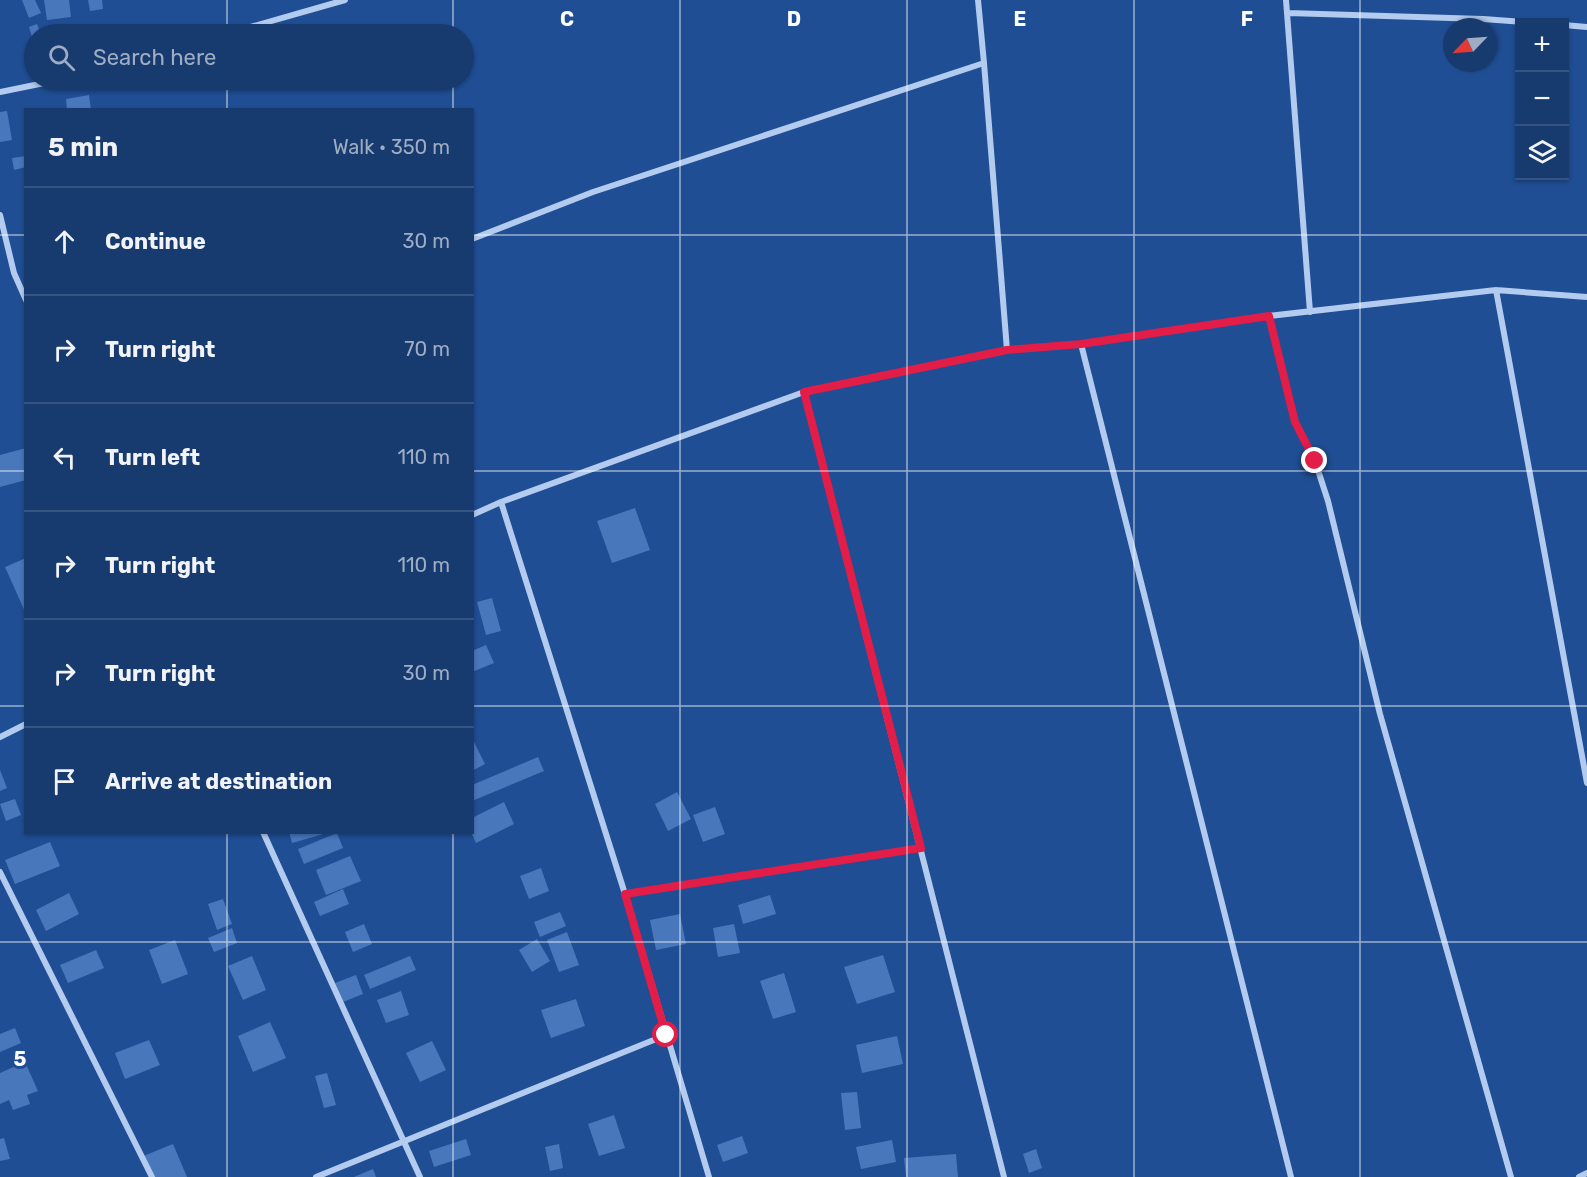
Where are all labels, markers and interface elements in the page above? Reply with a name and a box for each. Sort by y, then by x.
text: C [560,7,574,31]
text: D [787,7,801,31]
text: E [1014,7,1026,31]
text: F [1241,7,1253,31]
north arrow [1443,18,1497,72]
map controls [1515,18,1569,180]
button: + [1515,18,1569,72]
search box [24,24,474,90]
icon: search [45,41,78,74]
text: Search here [93,44,216,71]
button: − [1515,72,1569,126]
button: layers [1515,126,1569,180]
text: 5 min [48,132,118,163]
text: Walk · 350 m [333,135,450,159]
icon: ahead [48,225,81,258]
text: Continue [105,228,206,255]
text: 30 m [403,229,450,253]
icon: right [48,333,81,366]
text: Turn right [105,336,215,363]
text: 70 m [404,337,450,361]
icon: left [48,441,81,474]
text: Turn left [105,444,200,471]
text: 110 m [398,445,450,469]
route end [1301,447,1327,473]
icon: right [48,549,81,582]
text: Turn right [105,552,215,579]
text: 110 m [398,553,450,577]
icon: right [48,657,81,690]
text: Turn right [105,660,215,687]
text: 30 m [403,661,450,685]
icon: arrive [48,765,81,798]
text: Arrive at destination [105,768,332,795]
route start [652,1021,678,1047]
text: 5 [14,1047,27,1071]

